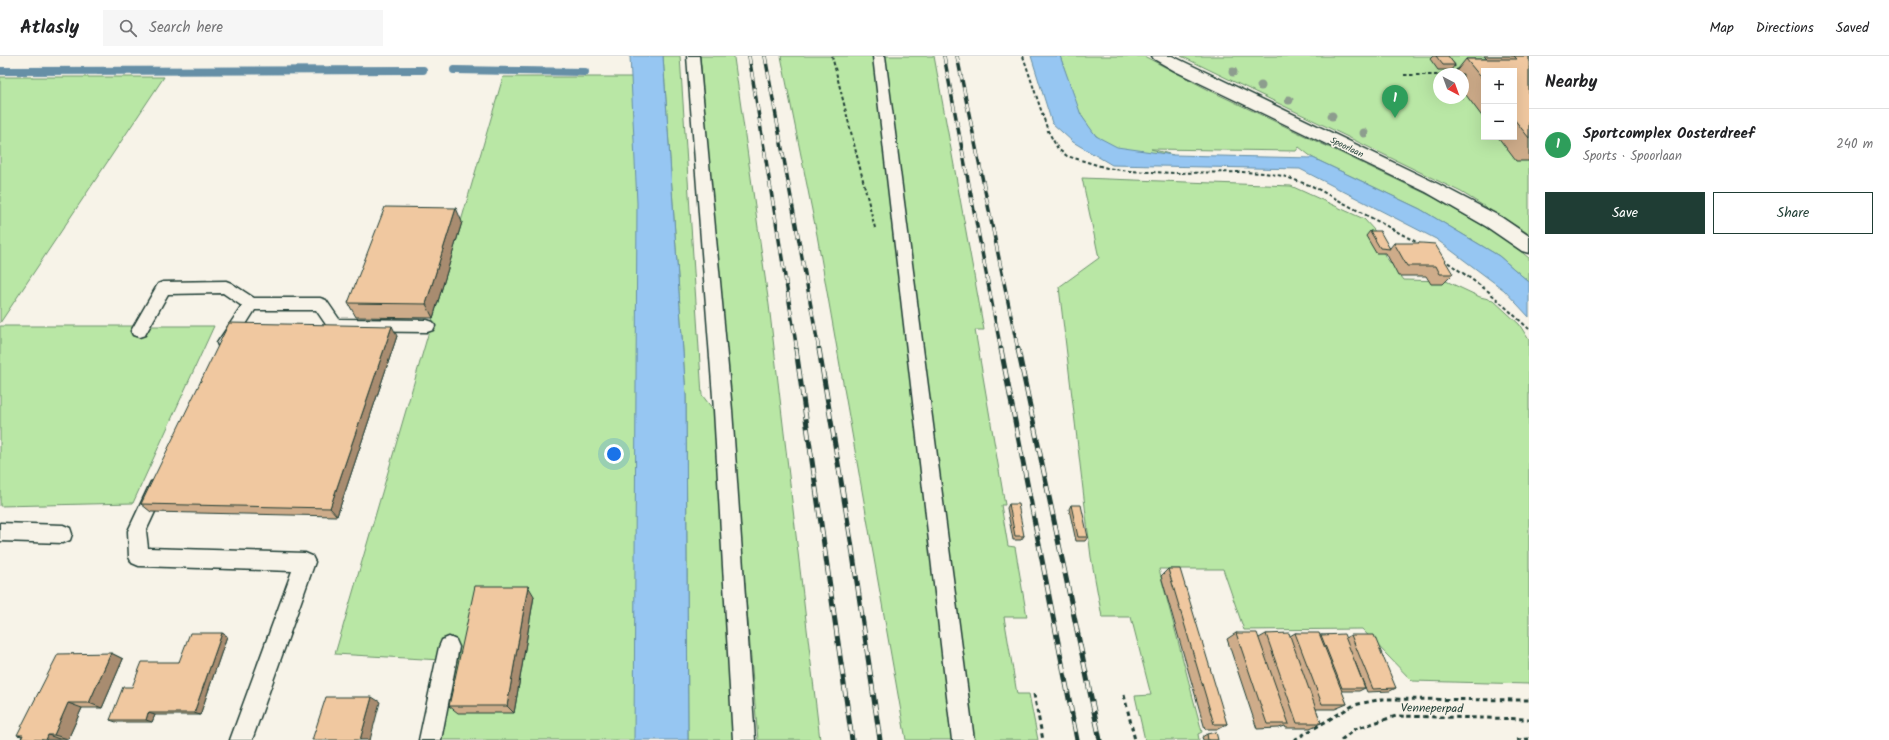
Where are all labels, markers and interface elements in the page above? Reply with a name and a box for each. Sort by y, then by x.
search box [103,10,383,46]
text: Atlasly [20,13,79,43]
text: Search here [149,16,223,40]
icon: search [117,17,139,39]
text: Map [1709,17,1734,39]
text: Directions [1756,17,1814,39]
text: Saved [1836,17,1869,39]
north arrow [1433,68,1469,104]
map controls [1481,68,1517,140]
button: + [1481,68,1517,104]
text: Nearby [1545,69,1597,96]
pin: 1 [1382,85,1408,118]
button: − [1481,104,1517,140]
text: Sportcomplex Oosterdreef [1583,122,1754,146]
street label: Spoorlaan [1327,133,1366,162]
text: 1 [1556,134,1560,155]
text: 240 m [1836,134,1873,155]
text: Sports · Spoorlaan [1583,146,1682,167]
button: Save [1545,192,1705,234]
button: Share [1713,192,1873,234]
your location [604,444,624,464]
street label: Venneperpad [1401,698,1464,719]

